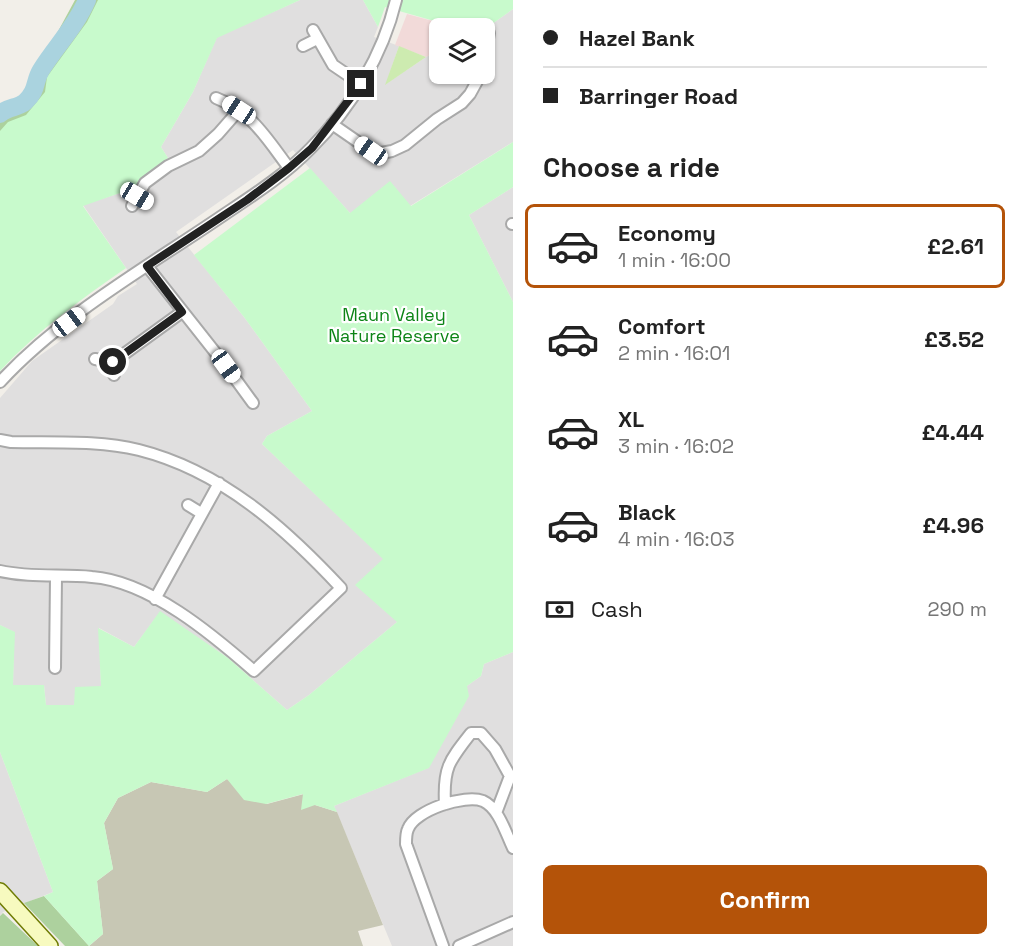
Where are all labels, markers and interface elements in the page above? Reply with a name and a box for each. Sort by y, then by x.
map controls [429,18,495,84]
button: layers [429,18,495,84]
text: Hazel Bank [579,24,695,52]
route end [347,70,374,97]
text: Barringer Road [579,82,738,110]
car [219,93,259,127]
car [351,133,391,169]
text: Choose a ride [543,150,720,185]
car [117,179,157,213]
icon: car [546,219,600,273]
text: Economy [618,219,716,247]
text: £2.61 [927,232,984,260]
text: 1 min · 16:00 [618,247,731,273]
park label: Maun Valley Nature Reserve [328,303,460,347]
car [49,304,89,340]
icon: car [546,312,600,366]
text: Comfort [618,312,706,340]
text: £3.52 [924,325,984,353]
text: 2 min · 16:01 [618,340,730,366]
car [208,346,244,386]
route start [99,348,126,375]
icon: car [546,405,600,459]
text: XL [618,405,644,433]
text: £4.44 [921,418,984,446]
text: 3 min · 16:02 [618,433,734,459]
icon: car [546,498,600,552]
text: Black [618,498,676,526]
text: £4.96 [922,511,984,539]
text: 4 min · 16:03 [618,526,735,552]
icon: cash [543,593,576,626]
text: Cash [591,595,643,623]
text: 290 m [928,596,987,622]
button: Confirm [543,865,987,934]

